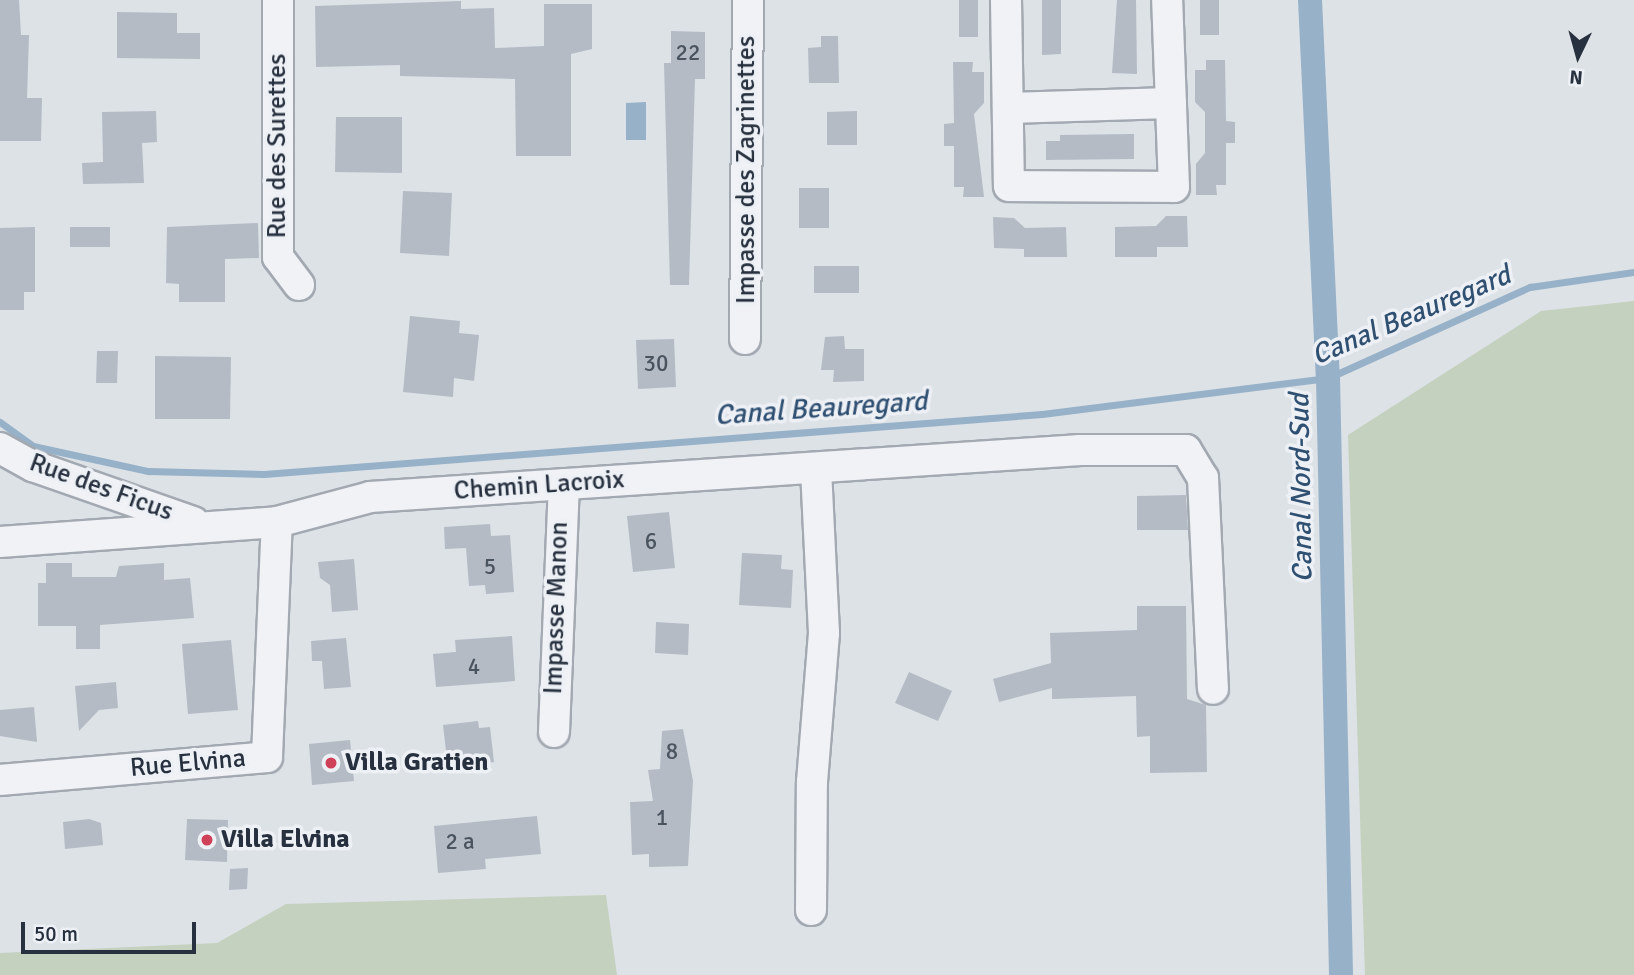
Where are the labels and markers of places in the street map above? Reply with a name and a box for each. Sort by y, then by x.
place label: Villa Gratien [345,747,489,779]
marker: Villa Gratien [323,755,339,771]
place label: Villa Elvina [221,824,350,856]
marker: Villa Elvina [199,832,215,848]

